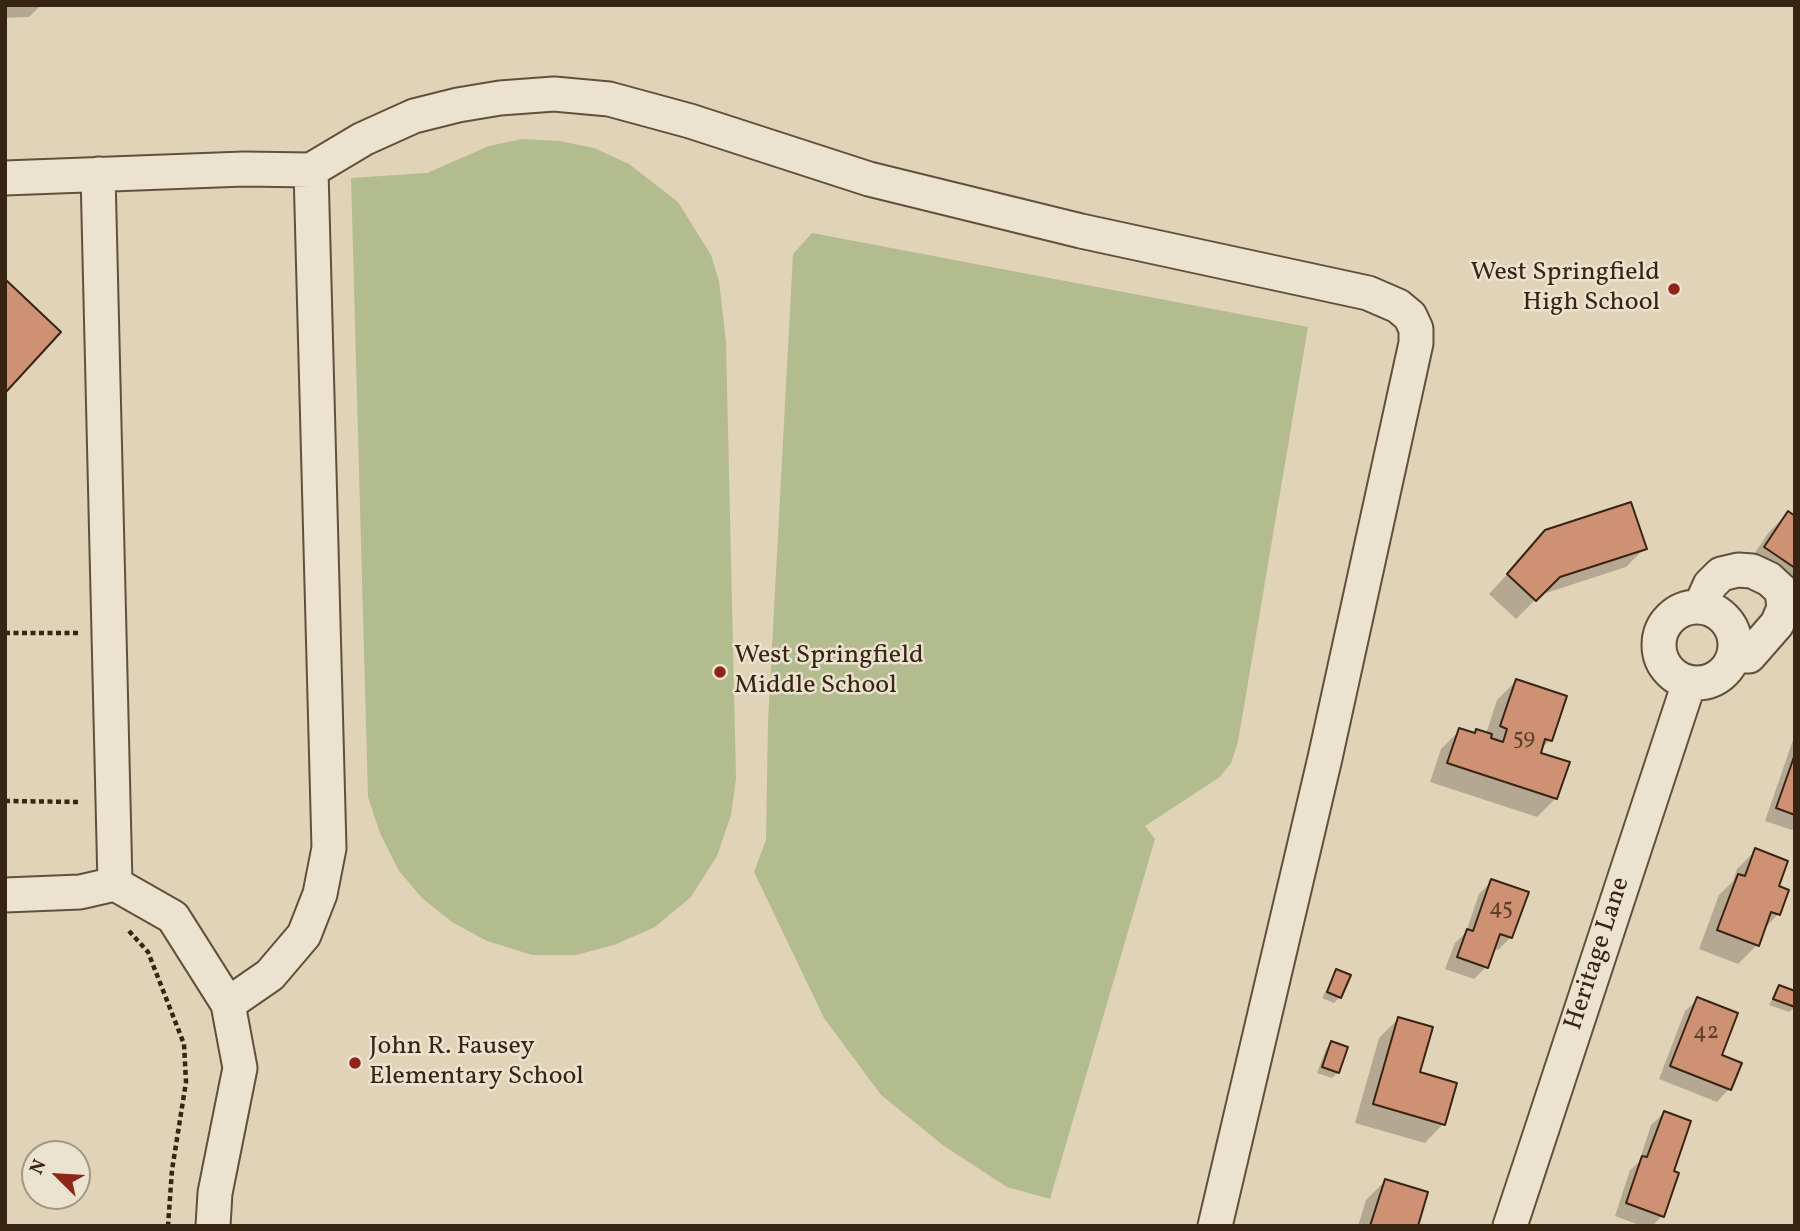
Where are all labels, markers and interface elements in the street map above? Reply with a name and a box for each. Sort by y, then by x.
place label: West Springfield High School [1470,258,1660,320]
marker: West Springfield High School [1666,281,1682,297]
place label: West Springfield Middle School [734,641,924,702]
marker: West Springfield Middle School [712,664,728,680]
house number: 59 [1513,726,1535,754]
street label: Heritage Lane [1560,874,1638,1034]
house number: 45 [1489,896,1513,924]
house number: 42 [1693,1020,1719,1048]
place label: John R. Fausey Elementary School [369,1032,584,1094]
marker: John R. Fausey Elementary School [347,1055,363,1071]
north arrow [21,1140,91,1210]
text: N [24,1156,53,1179]

